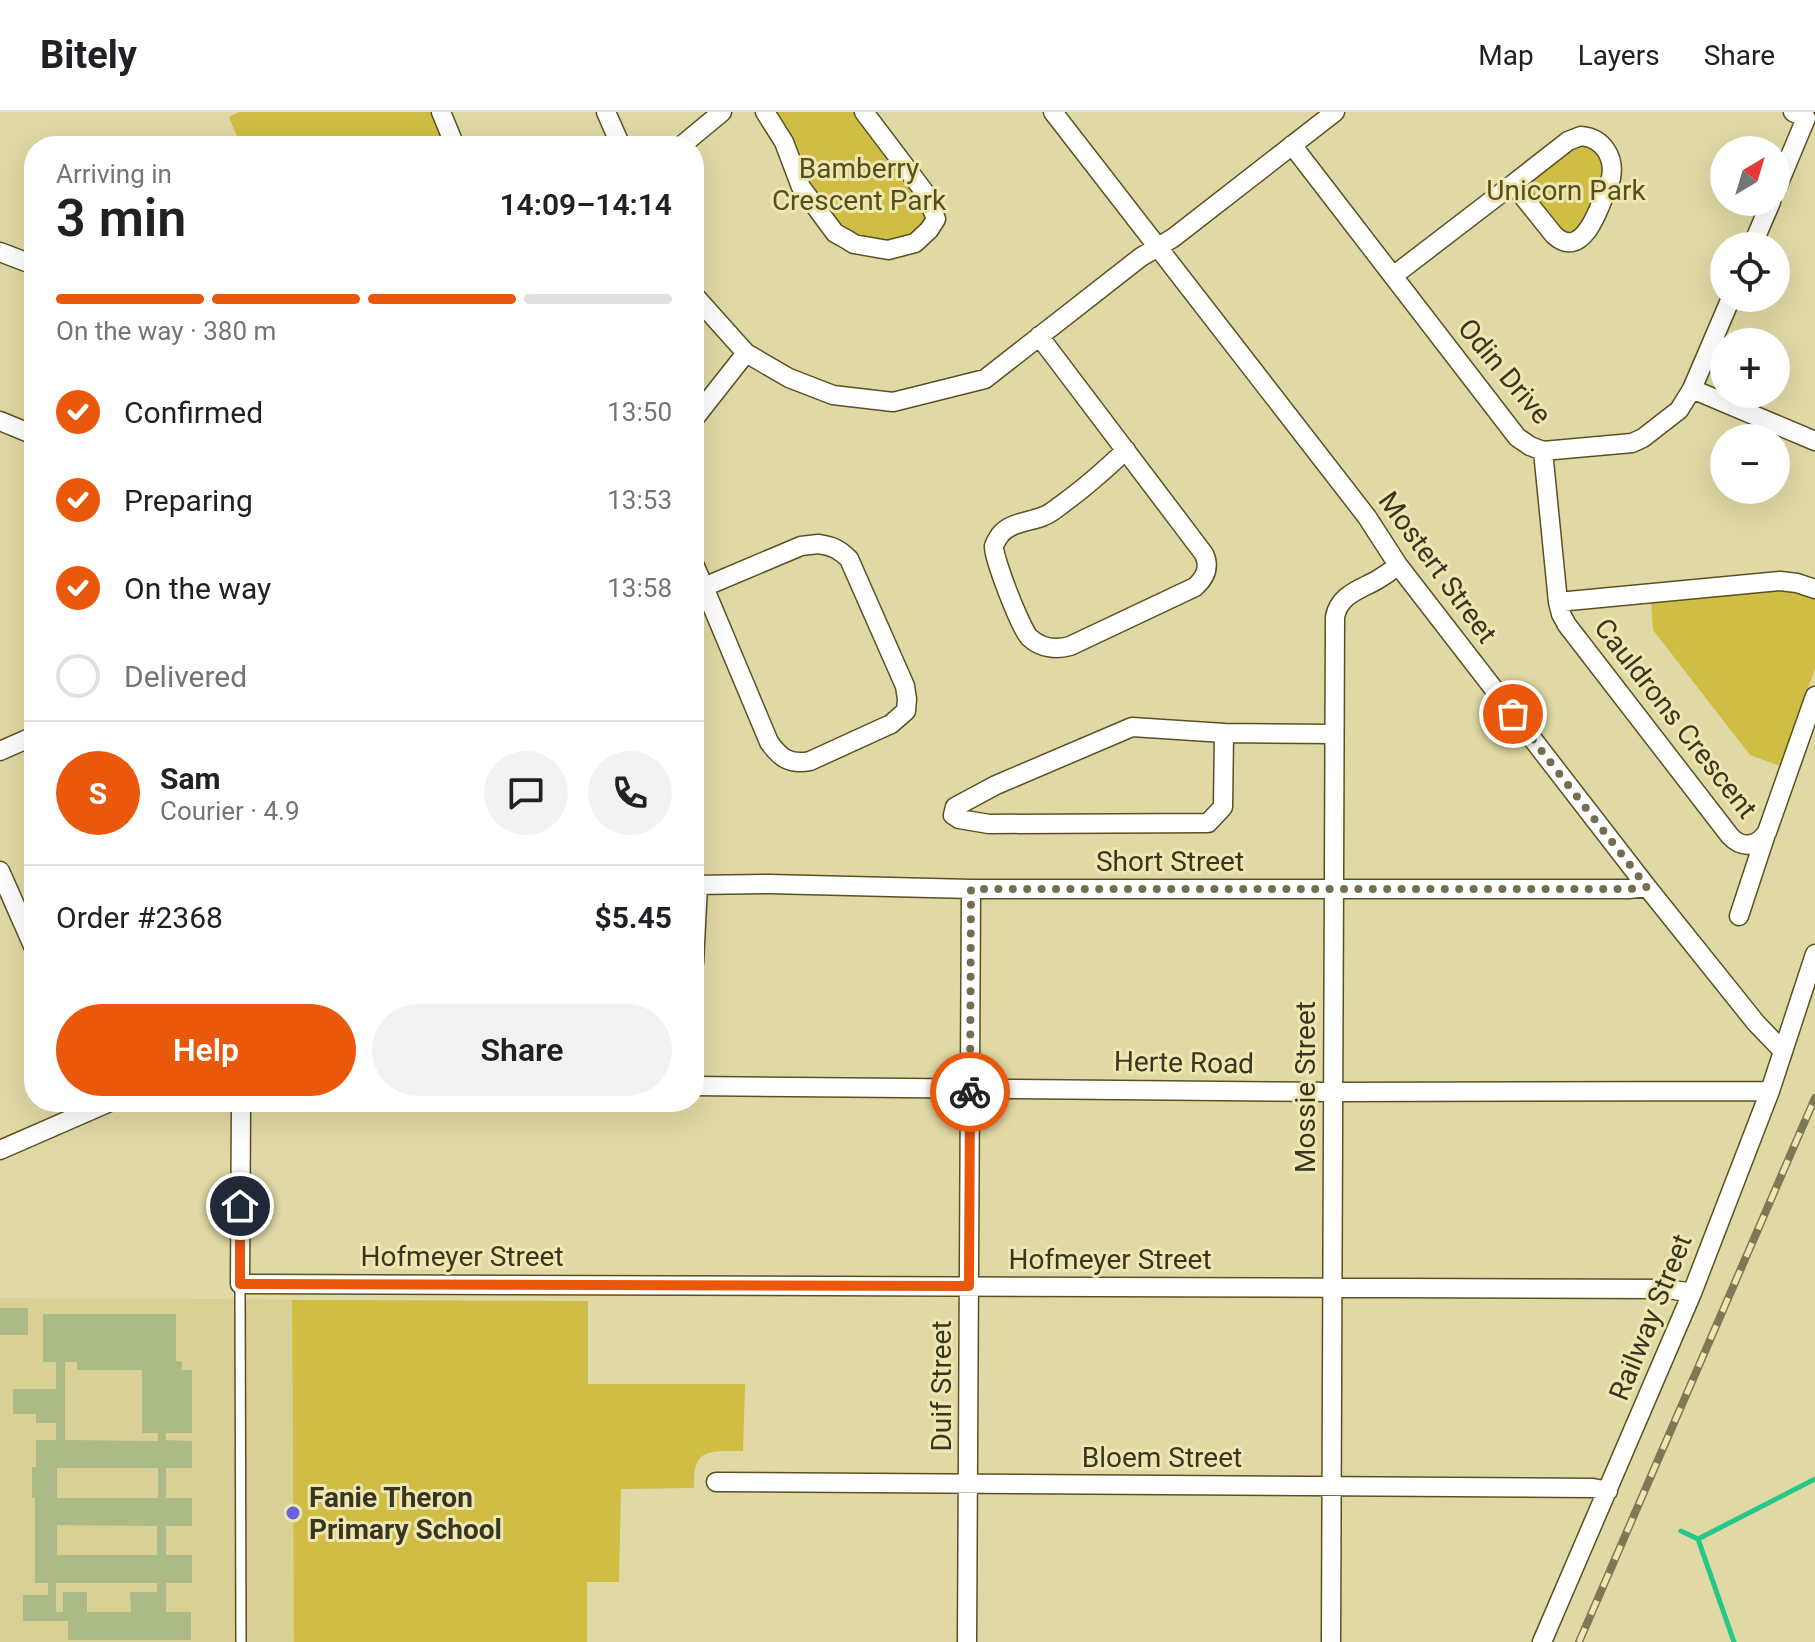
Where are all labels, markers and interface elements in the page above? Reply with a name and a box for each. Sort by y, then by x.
text: Bitely [40,33,137,77]
text: Map [1478,39,1534,72]
text: Layers [1578,39,1660,72]
text: Share [1704,39,1775,72]
north arrow [1710,136,1790,216]
map controls [1710,136,1790,504]
park label: Bamberry Crescent Park [772,152,947,217]
text: Arriving in [56,159,172,189]
park label: Unicorn Park [1486,174,1646,207]
text: 14:09–14:14 [499,187,672,222]
text: 3 min [56,188,186,249]
button: locate [1710,232,1790,312]
street label: Odin Drive [1451,312,1558,431]
text: On the way · 380 m [56,316,276,346]
button: + [1710,328,1790,408]
icon: check [56,390,100,434]
text: Confirmed [124,395,263,430]
text: 13:50 [607,397,672,427]
button: − [1710,424,1790,504]
icon: check [56,478,100,522]
text: Preparing [124,483,253,518]
text: 13:53 [607,485,672,515]
street label: Mostert Street [1372,485,1504,649]
icon: check [56,566,100,610]
text: On the way [124,571,271,606]
text: 13:58 [607,573,672,603]
street label: Cauldrons Crescent [1587,612,1764,825]
text: Delivered [124,659,247,694]
pin [1479,680,1547,748]
icon: bag [1491,692,1535,736]
button: chat [484,751,568,835]
button: phone [588,751,672,835]
text: Sam [160,761,221,796]
text: S [89,776,107,811]
text: Courier · 4.9 [160,796,300,826]
street label: Short Street [1096,845,1244,878]
text: Order #2368 [56,900,223,935]
text: $5.45 [594,900,672,935]
street label: Mossie Street [1289,1001,1322,1173]
button: Help [56,1004,356,1096]
button: Share [372,1004,672,1096]
street label: Herte Road [1114,1045,1254,1080]
courier [930,1052,1010,1132]
icon: bike [948,1070,992,1114]
pin [206,1172,274,1240]
icon: home [218,1184,262,1228]
street label: Railway Street [1602,1229,1699,1405]
street label: Hofmeyer Street [360,1240,564,1273]
street label: Hofmeyer Street [1008,1243,1212,1276]
street label: Duif Street [925,1320,958,1452]
street label: Bloem Street [1082,1441,1242,1474]
place label: Fanie Theron Primary School [309,1481,502,1546]
marker: Fanie Theron Primary School [284,1504,302,1522]

